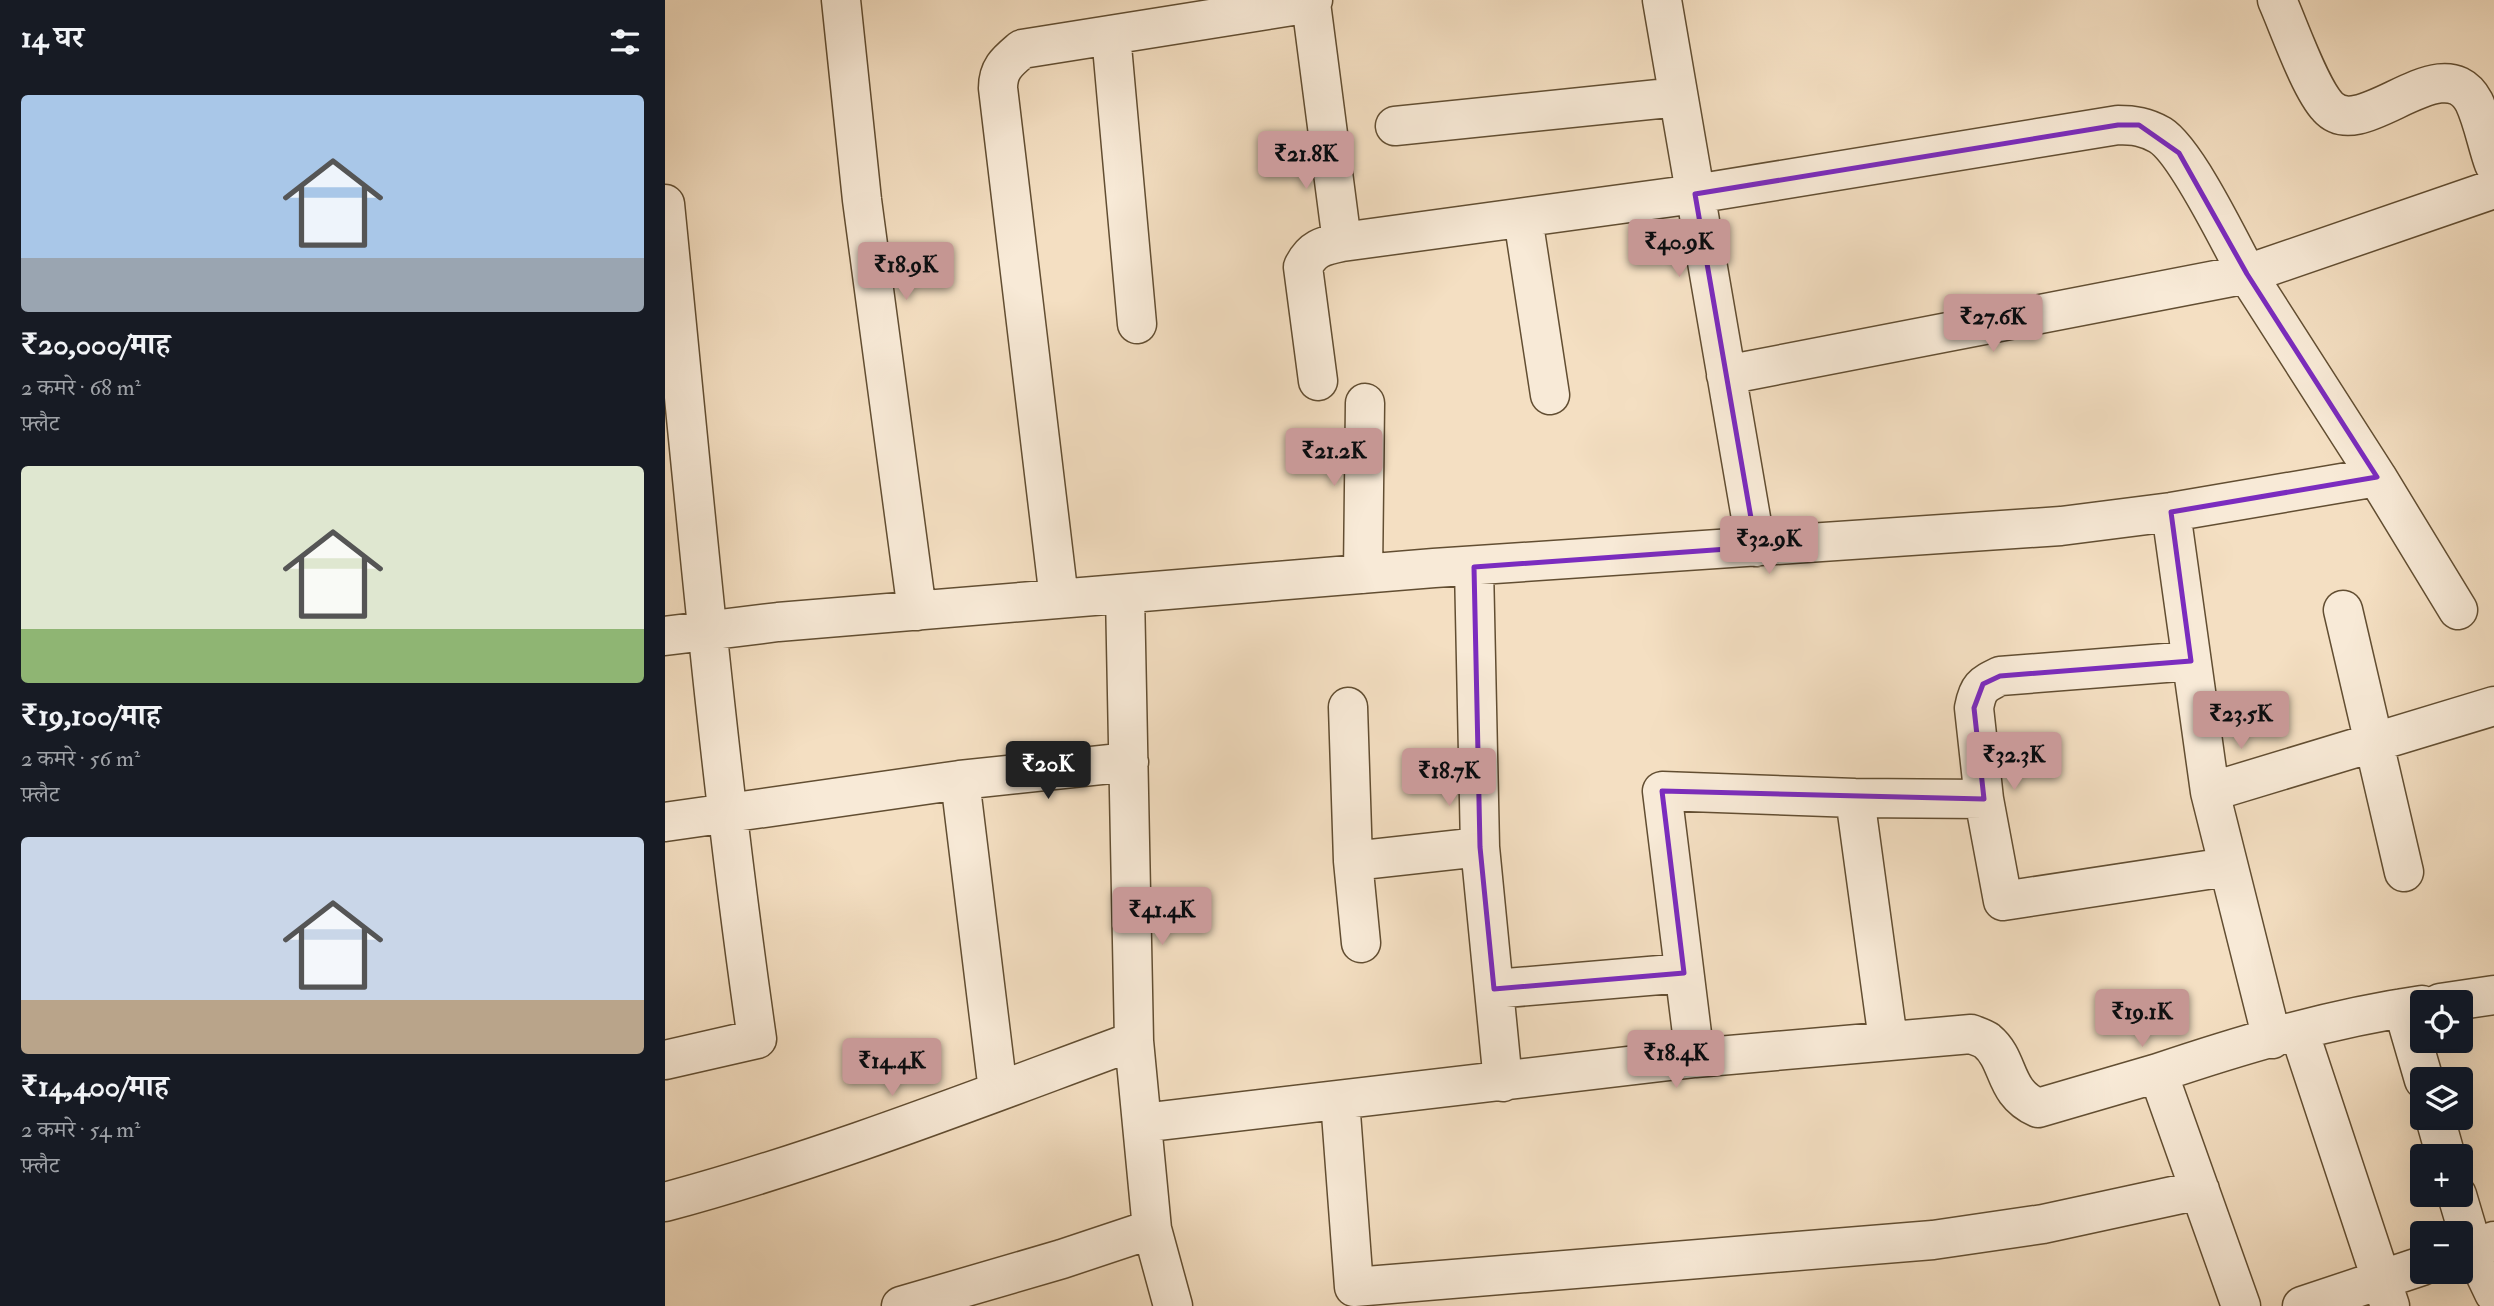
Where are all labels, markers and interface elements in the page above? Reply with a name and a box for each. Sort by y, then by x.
text: 14 घर [21,19,84,56]
icon: filters [606,23,644,61]
pin: ₹21.8K [1249,132,1363,191]
text: ₹21.8K [1274,139,1338,168]
icon: home [270,140,396,266]
pin: ₹40.9K [1622,219,1736,279]
text: ₹40.9K [1644,227,1714,256]
pin: ₹18.9K [849,243,963,302]
text: ₹18.9K [874,250,938,279]
pin: ₹27.6K [1936,294,2050,354]
text: ₹27.6K [1960,302,2026,331]
text: ₹20,000/माह [21,326,170,363]
text: 2 कमरे · 68 m² [21,373,141,402]
text: फ़्लैट [21,409,59,438]
pin: ₹21.2K [1277,428,1391,488]
text: ₹21.2K [1301,436,1367,465]
icon: home [270,511,396,637]
pin: ₹32.9K [1712,516,1826,576]
text: ₹32.9K [1736,524,1802,553]
pin: ₹23.5K [2184,692,2298,751]
text: ₹19,100/माह [21,697,161,734]
text: ₹23.5K [2209,699,2273,728]
pin: ₹32.3K [1957,732,2071,792]
text: ₹32.3K [1983,740,2045,769]
pin: ₹20K [1007,742,1089,801]
text: 2 कमरे · 56 m² [21,744,140,773]
pin: ₹18.7K [1392,748,1506,808]
text: ₹20K [1022,749,1074,778]
text: ₹18.7K [1418,756,1480,785]
text: फ़्लैट [21,780,59,809]
icon: home [270,882,396,1008]
pin: ₹41.4K [1105,888,1219,947]
text: ₹41.4K [1129,895,1195,924]
pin: ₹19.1K [2085,990,2199,1049]
map controls [2410,990,2473,1284]
button: locate [2410,990,2473,1053]
text: ₹19.1K [2111,997,2173,1026]
pin: ₹18.4K [1619,1030,1733,1090]
pin: ₹14.4K [835,1038,949,1098]
text: ₹18.4K [1643,1038,1709,1067]
text: ₹14.4K [858,1046,926,1075]
button: layers [2410,1067,2473,1130]
text: ₹14,400/माह [21,1068,169,1105]
text: 2 कमरे · 54 m² [21,1115,141,1144]
button: + [2410,1144,2473,1207]
text: फ़्लैट [21,1151,59,1180]
button: − [2410,1221,2473,1284]

